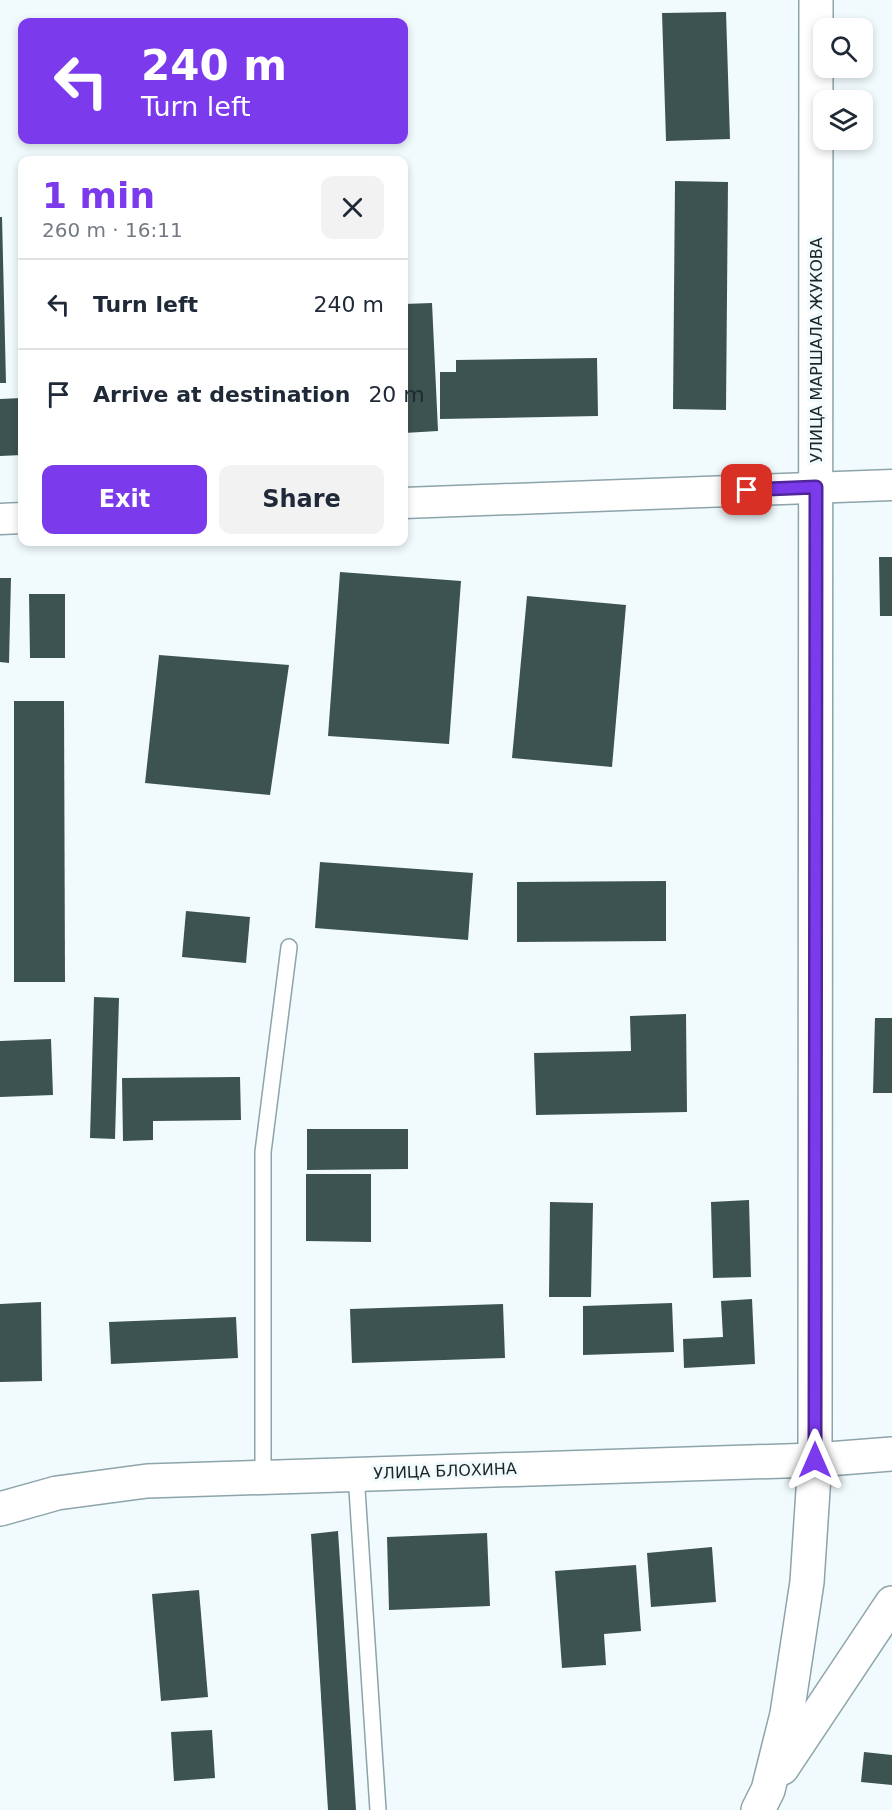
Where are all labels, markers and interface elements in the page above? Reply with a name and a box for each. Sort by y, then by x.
map controls [813,18,873,150]
button: search [813,18,873,78]
text: 240 m [141,41,287,90]
icon: left [42,42,120,120]
button: layers [813,90,873,150]
text: Turn left [141,91,251,122]
text: 1 min [42,175,155,216]
button: close [321,176,384,239]
text: 260 m · 16:11 [42,218,183,242]
street label: УЛИЦА МАРШАЛА ЖУКОВА [807,237,826,463]
icon: left [42,288,75,321]
text: Turn left [93,292,198,317]
text: 240 m [314,292,384,317]
icon: arrive [42,378,75,411]
text: Arrive at destination [93,382,350,407]
text: 20 m [368,382,425,407]
pin [721,464,772,515]
button: Exit [42,465,207,534]
button: Share [219,465,384,534]
icon: arrive [730,473,763,506]
position arrow [783,1428,847,1492]
street label: УЛИЦА БЛОХИНА [373,1459,517,1483]

